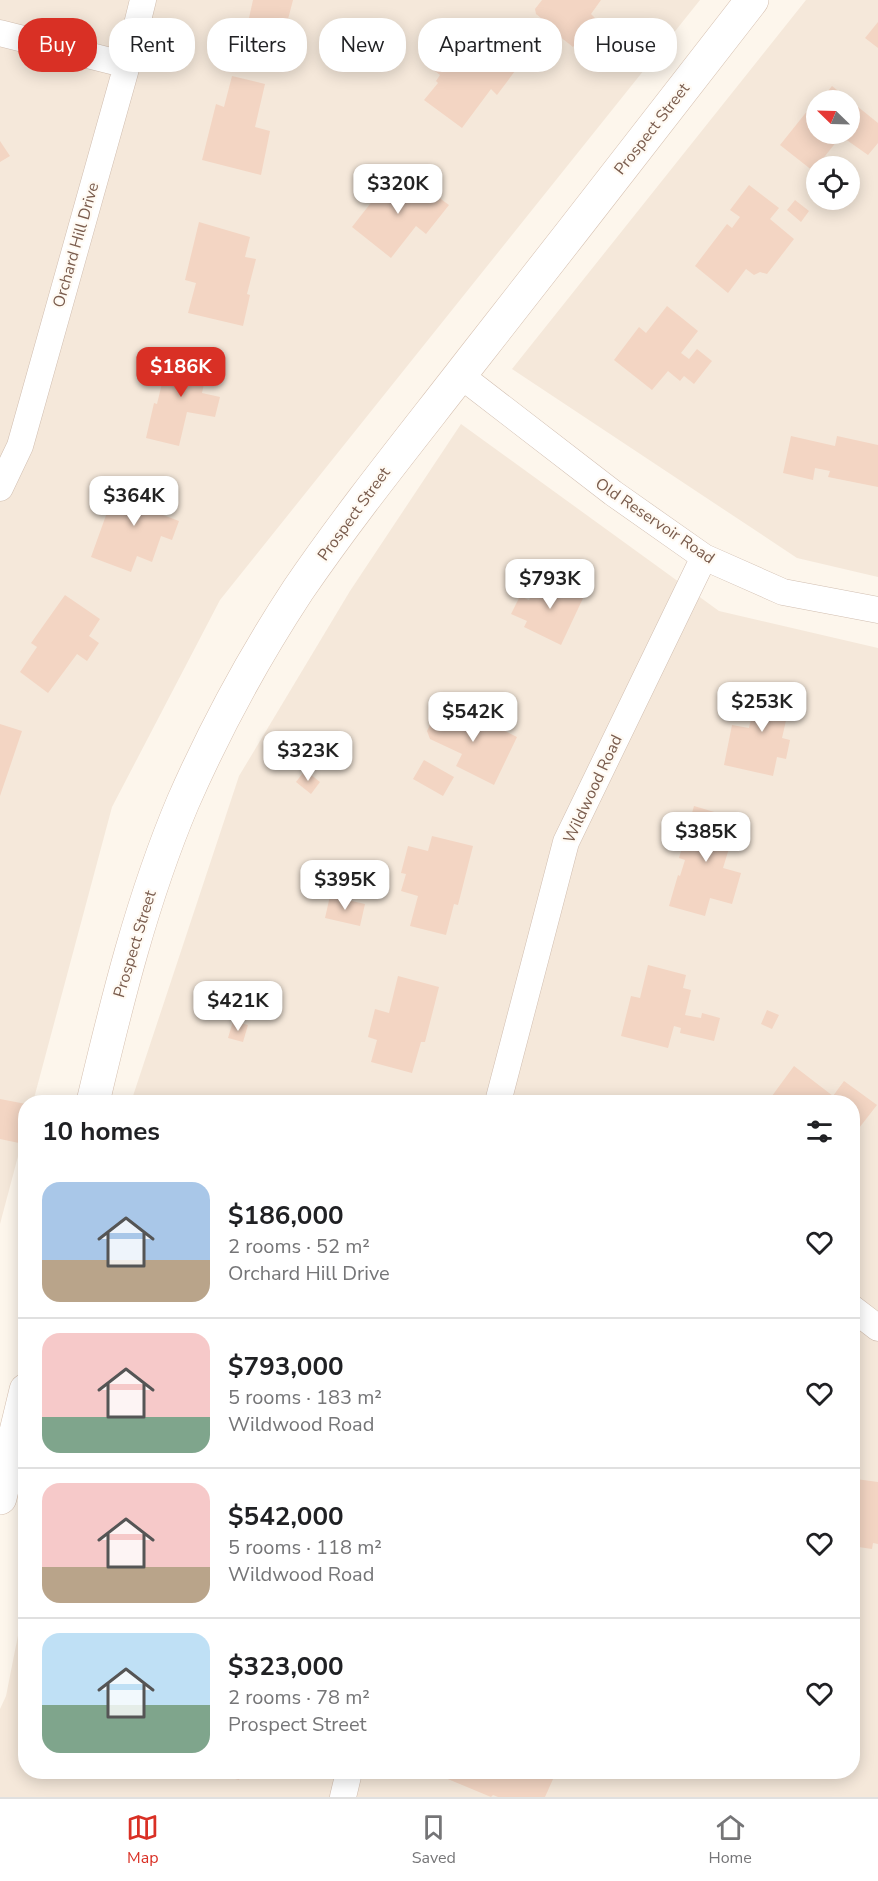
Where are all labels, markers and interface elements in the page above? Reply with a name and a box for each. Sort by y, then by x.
chip: Buy [18,18,97,72]
chip: Rent [109,18,195,72]
chip: Filters [207,18,307,72]
chip: New [319,18,406,72]
chip: Apartment [418,18,562,72]
chip: House [574,18,677,72]
street label: Prospect Street [609,78,695,179]
north arrow [806,90,860,144]
map controls [806,90,860,210]
button: locate [806,156,860,210]
pin: $320K [356,164,440,215]
text: $320K [367,170,429,197]
street label: Orchard Hill Drive [48,180,104,310]
pin: $186K [139,347,223,398]
text: $186K [150,353,212,380]
street label: Prospect Street [313,462,396,565]
street label: Old Reservoir Road [591,473,719,569]
pin: $364K [92,476,176,527]
text: $364K [103,482,165,509]
pin: $793K [508,559,592,610]
text: $793K [519,565,581,592]
pin: $253K [720,682,804,733]
text: $253K [731,688,793,715]
pin: $542K [431,692,515,743]
text: $542K [442,698,504,725]
pin: $323K [266,731,350,782]
street label: Wildwood Road [558,731,628,847]
text: $323K [277,737,339,764]
pin: $385K [664,812,748,863]
text: $385K [675,818,737,845]
pin: $395K [303,860,387,911]
text: $395K [314,866,376,893]
street label: Prospect Street [108,887,162,1000]
pin: $421K [196,981,280,1032]
text: $421K [207,987,269,1014]
text: 10 homes [42,1114,160,1149]
icon: filters [803,1115,836,1148]
text: $186,000 [228,1198,344,1233]
icon: home [90,1206,162,1278]
icon: heart [803,1226,836,1259]
text: 2 rooms · 52 m² [228,1233,370,1260]
text: Orchard Hill Drive [228,1260,390,1287]
text: $793,000 [228,1349,344,1384]
icon: home [90,1357,162,1429]
icon: heart [803,1377,836,1410]
text: 5 rooms · 183 m² [228,1384,382,1411]
text: Wildwood Road [228,1411,374,1438]
text: $542,000 [228,1499,344,1534]
icon: home [90,1507,162,1579]
icon: heart [803,1527,836,1560]
text: 5 rooms · 118 m² [228,1534,382,1561]
text: Wildwood Road [228,1561,374,1588]
text: $323,000 [228,1649,344,1684]
icon: home [90,1657,162,1729]
icon: heart [803,1677,836,1710]
text: 2 rooms · 78 m² [228,1684,370,1711]
text: Prospect Street [228,1711,367,1738]
tab: Map [126,1811,159,1869]
tab: Saved [412,1811,456,1869]
tab: Home [708,1811,752,1869]

